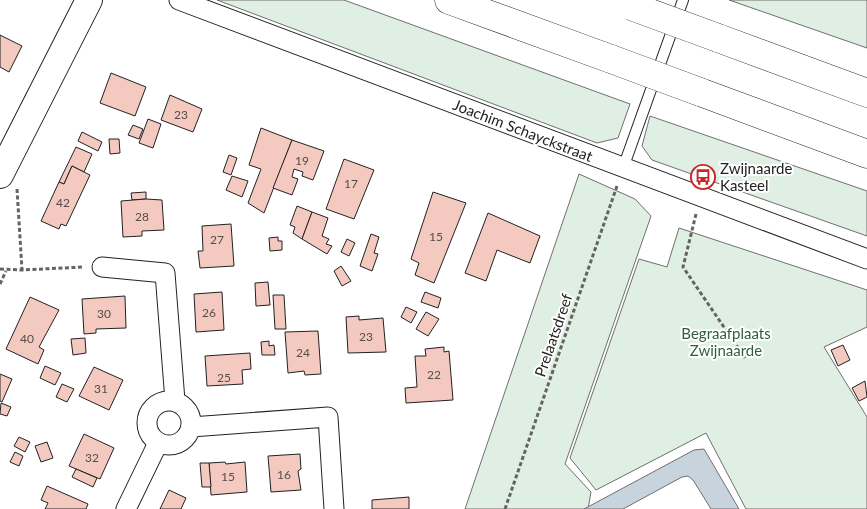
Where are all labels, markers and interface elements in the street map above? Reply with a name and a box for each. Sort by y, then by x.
street label: Joachim Schayckstraat [451,95,596,165]
house number: 23 [174,107,188,122]
house number: 19 [295,153,309,168]
place label: Zwijnaarde Kasteel [720,159,792,194]
bus stop icon: Zwijnaarde Kasteel [690,164,716,190]
house number: 17 [344,176,358,191]
house number: 42 [56,195,70,210]
house number: 28 [135,209,149,224]
house number: 15 [429,229,443,244]
house number: 27 [210,232,224,247]
street label: Prelaatsdreef [530,290,576,379]
house number: 26 [202,305,216,320]
house number: 30 [97,306,111,321]
park label: Begraafplaats Zwijnaarde [681,324,771,359]
house number: 23 [359,329,373,344]
house number: 40 [20,331,34,346]
house number: 24 [296,345,310,360]
house number: 22 [427,367,441,382]
house number: 25 [217,370,231,385]
house number: 31 [94,381,108,396]
house number: 32 [85,450,99,465]
house number: 16 [277,467,291,482]
house number: 15 [221,469,235,484]

